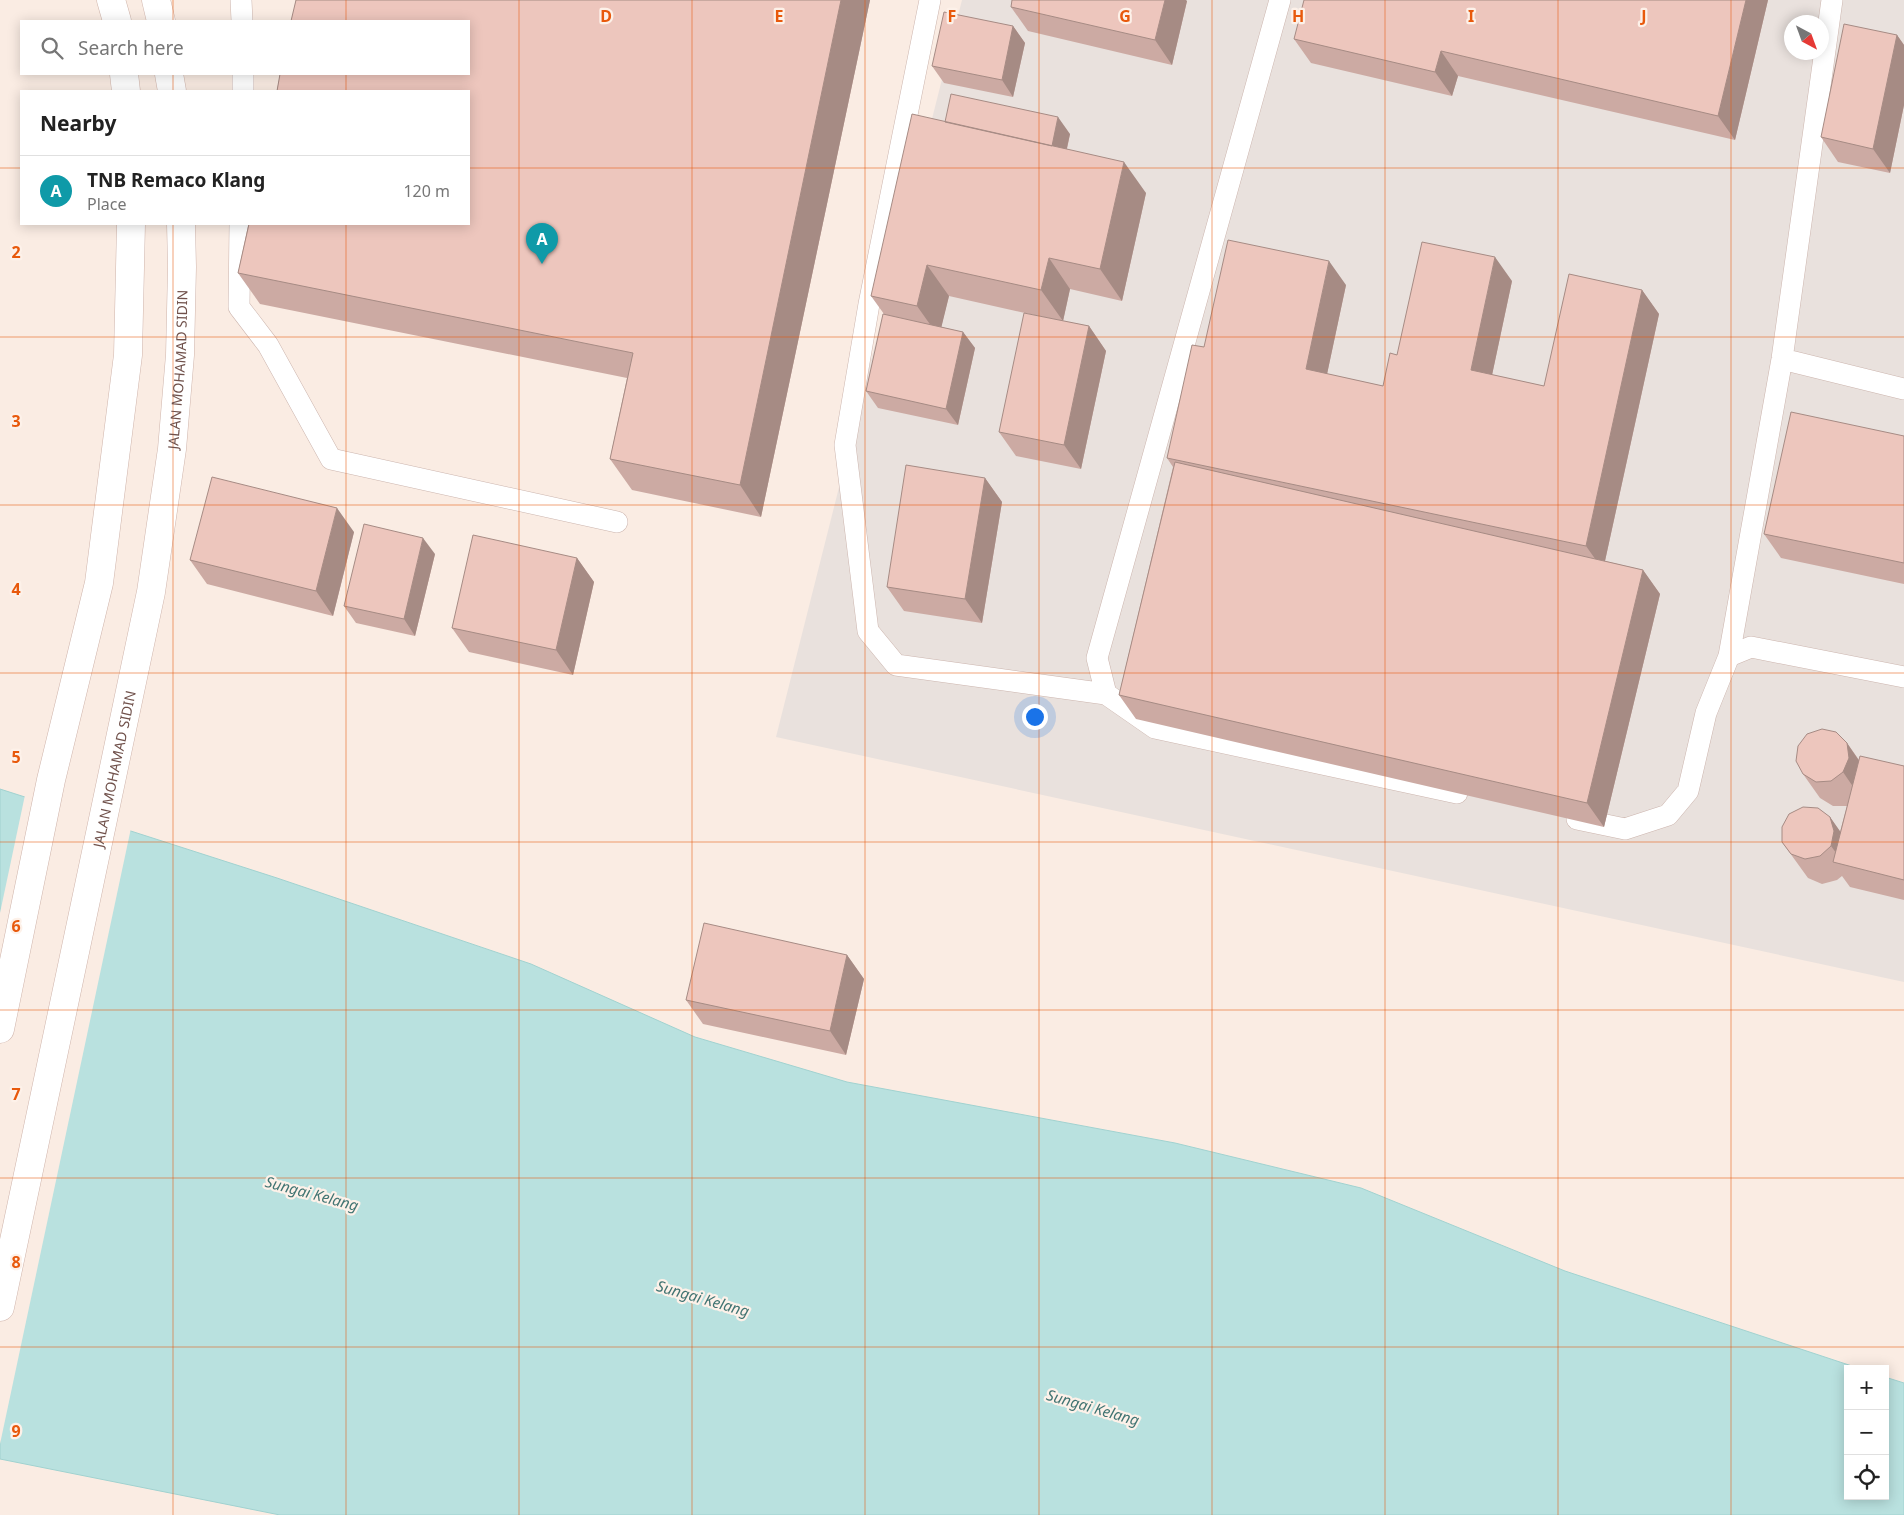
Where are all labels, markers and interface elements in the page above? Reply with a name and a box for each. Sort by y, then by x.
text: D [600,5,612,27]
text: E [775,5,784,27]
text: F [948,5,956,27]
text: G [1119,5,1131,27]
text: H [1292,5,1304,27]
text: I [1468,5,1474,27]
text: J [1639,5,1647,27]
north arrow [1784,15,1829,60]
search box [20,20,470,75]
icon: search [38,34,66,62]
text: Search here [78,35,184,61]
text: Nearby [40,109,116,137]
text: TNB Remaco Klang [87,167,265,193]
text: A [50,180,62,202]
text: 120 m [403,180,450,202]
text: Place [87,193,127,215]
pin: A [526,223,558,264]
text: 2 [11,241,21,263]
street label: JALAN MOHAMAD SIDIN [162,289,191,452]
text: 3 [11,410,21,432]
text: 4 [11,578,21,600]
street label: JALAN MOHAMAD SIDIN [87,689,139,851]
your location [1022,704,1048,730]
text: 5 [11,746,21,768]
text: 6 [11,915,21,937]
text: 7 [11,1083,21,1105]
water label: Sungai Kelang [263,1171,361,1215]
text: 8 [11,1251,21,1273]
water label: Sungai Kelang [654,1275,752,1321]
map controls [1844,1365,1889,1500]
button: + [1844,1365,1889,1410]
water label: Sungai Kelang [1044,1384,1142,1430]
button: − [1844,1410,1889,1455]
text: 9 [11,1420,21,1442]
button: locate [1844,1455,1889,1500]

